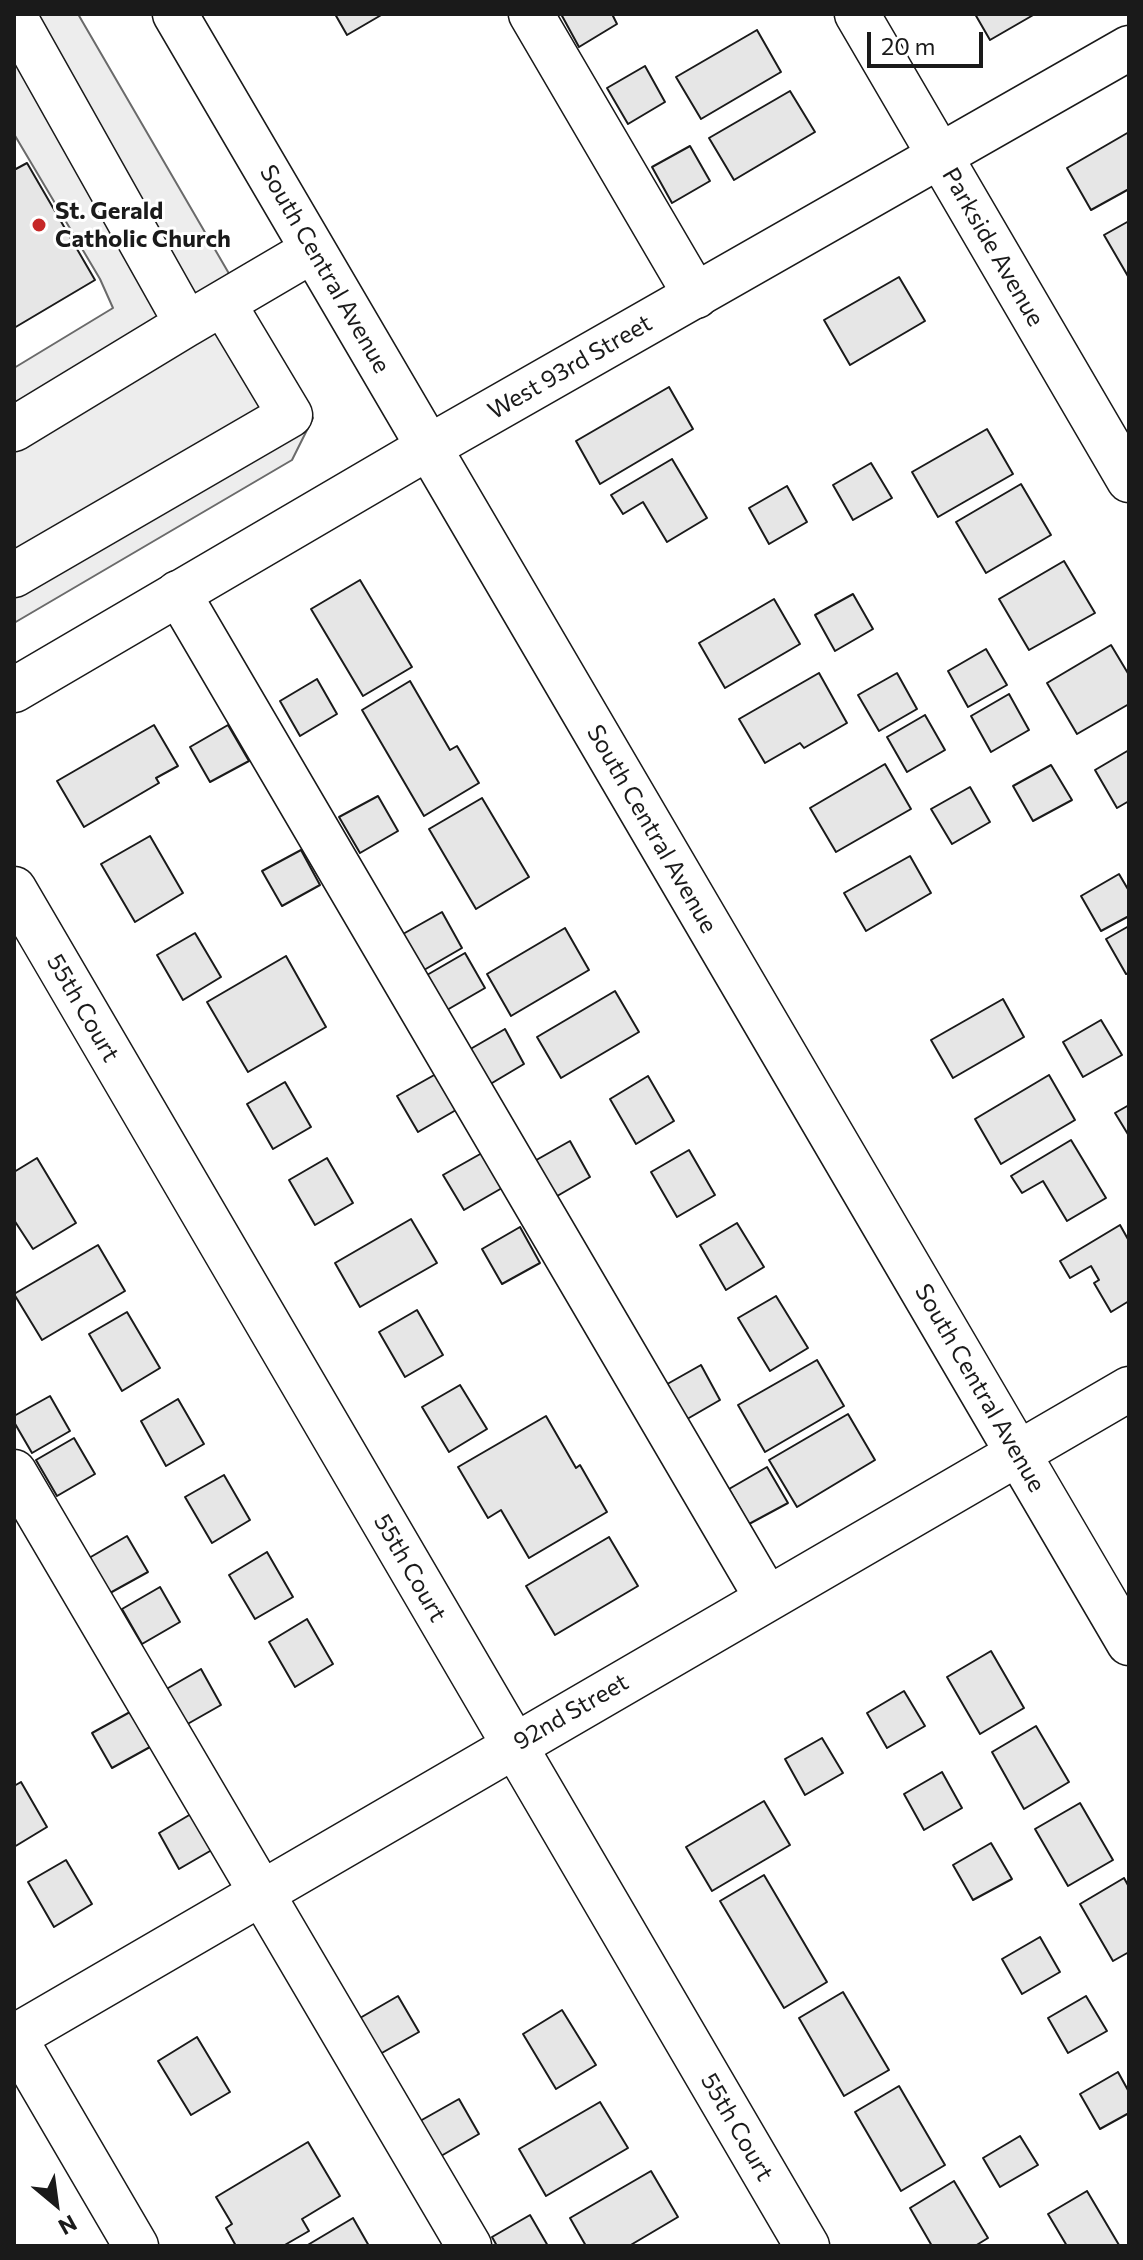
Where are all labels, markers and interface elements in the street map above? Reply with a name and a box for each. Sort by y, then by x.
scale bar [871,16,987,66]
text: 20 m [881,31,935,60]
street label: South Central Avenue [254,160,396,378]
street label: Parkside Avenue [936,163,1050,331]
place label: St. Gerald Catholic Church [55,197,231,253]
marker: St. Gerald Catholic Church [30,216,48,234]
street label: West 93rd Street [483,308,657,426]
street label: South Central Avenue [581,720,723,938]
street label: 55th Court [41,949,125,1067]
street label: South Central Avenue [909,1279,1051,1497]
street label: 55th Court [368,1509,452,1627]
street label: 92nd Street [508,1668,634,1756]
street label: 55th Court [695,2068,779,2186]
north arrow [16,2164,96,2244]
text: N [54,2210,82,2241]

